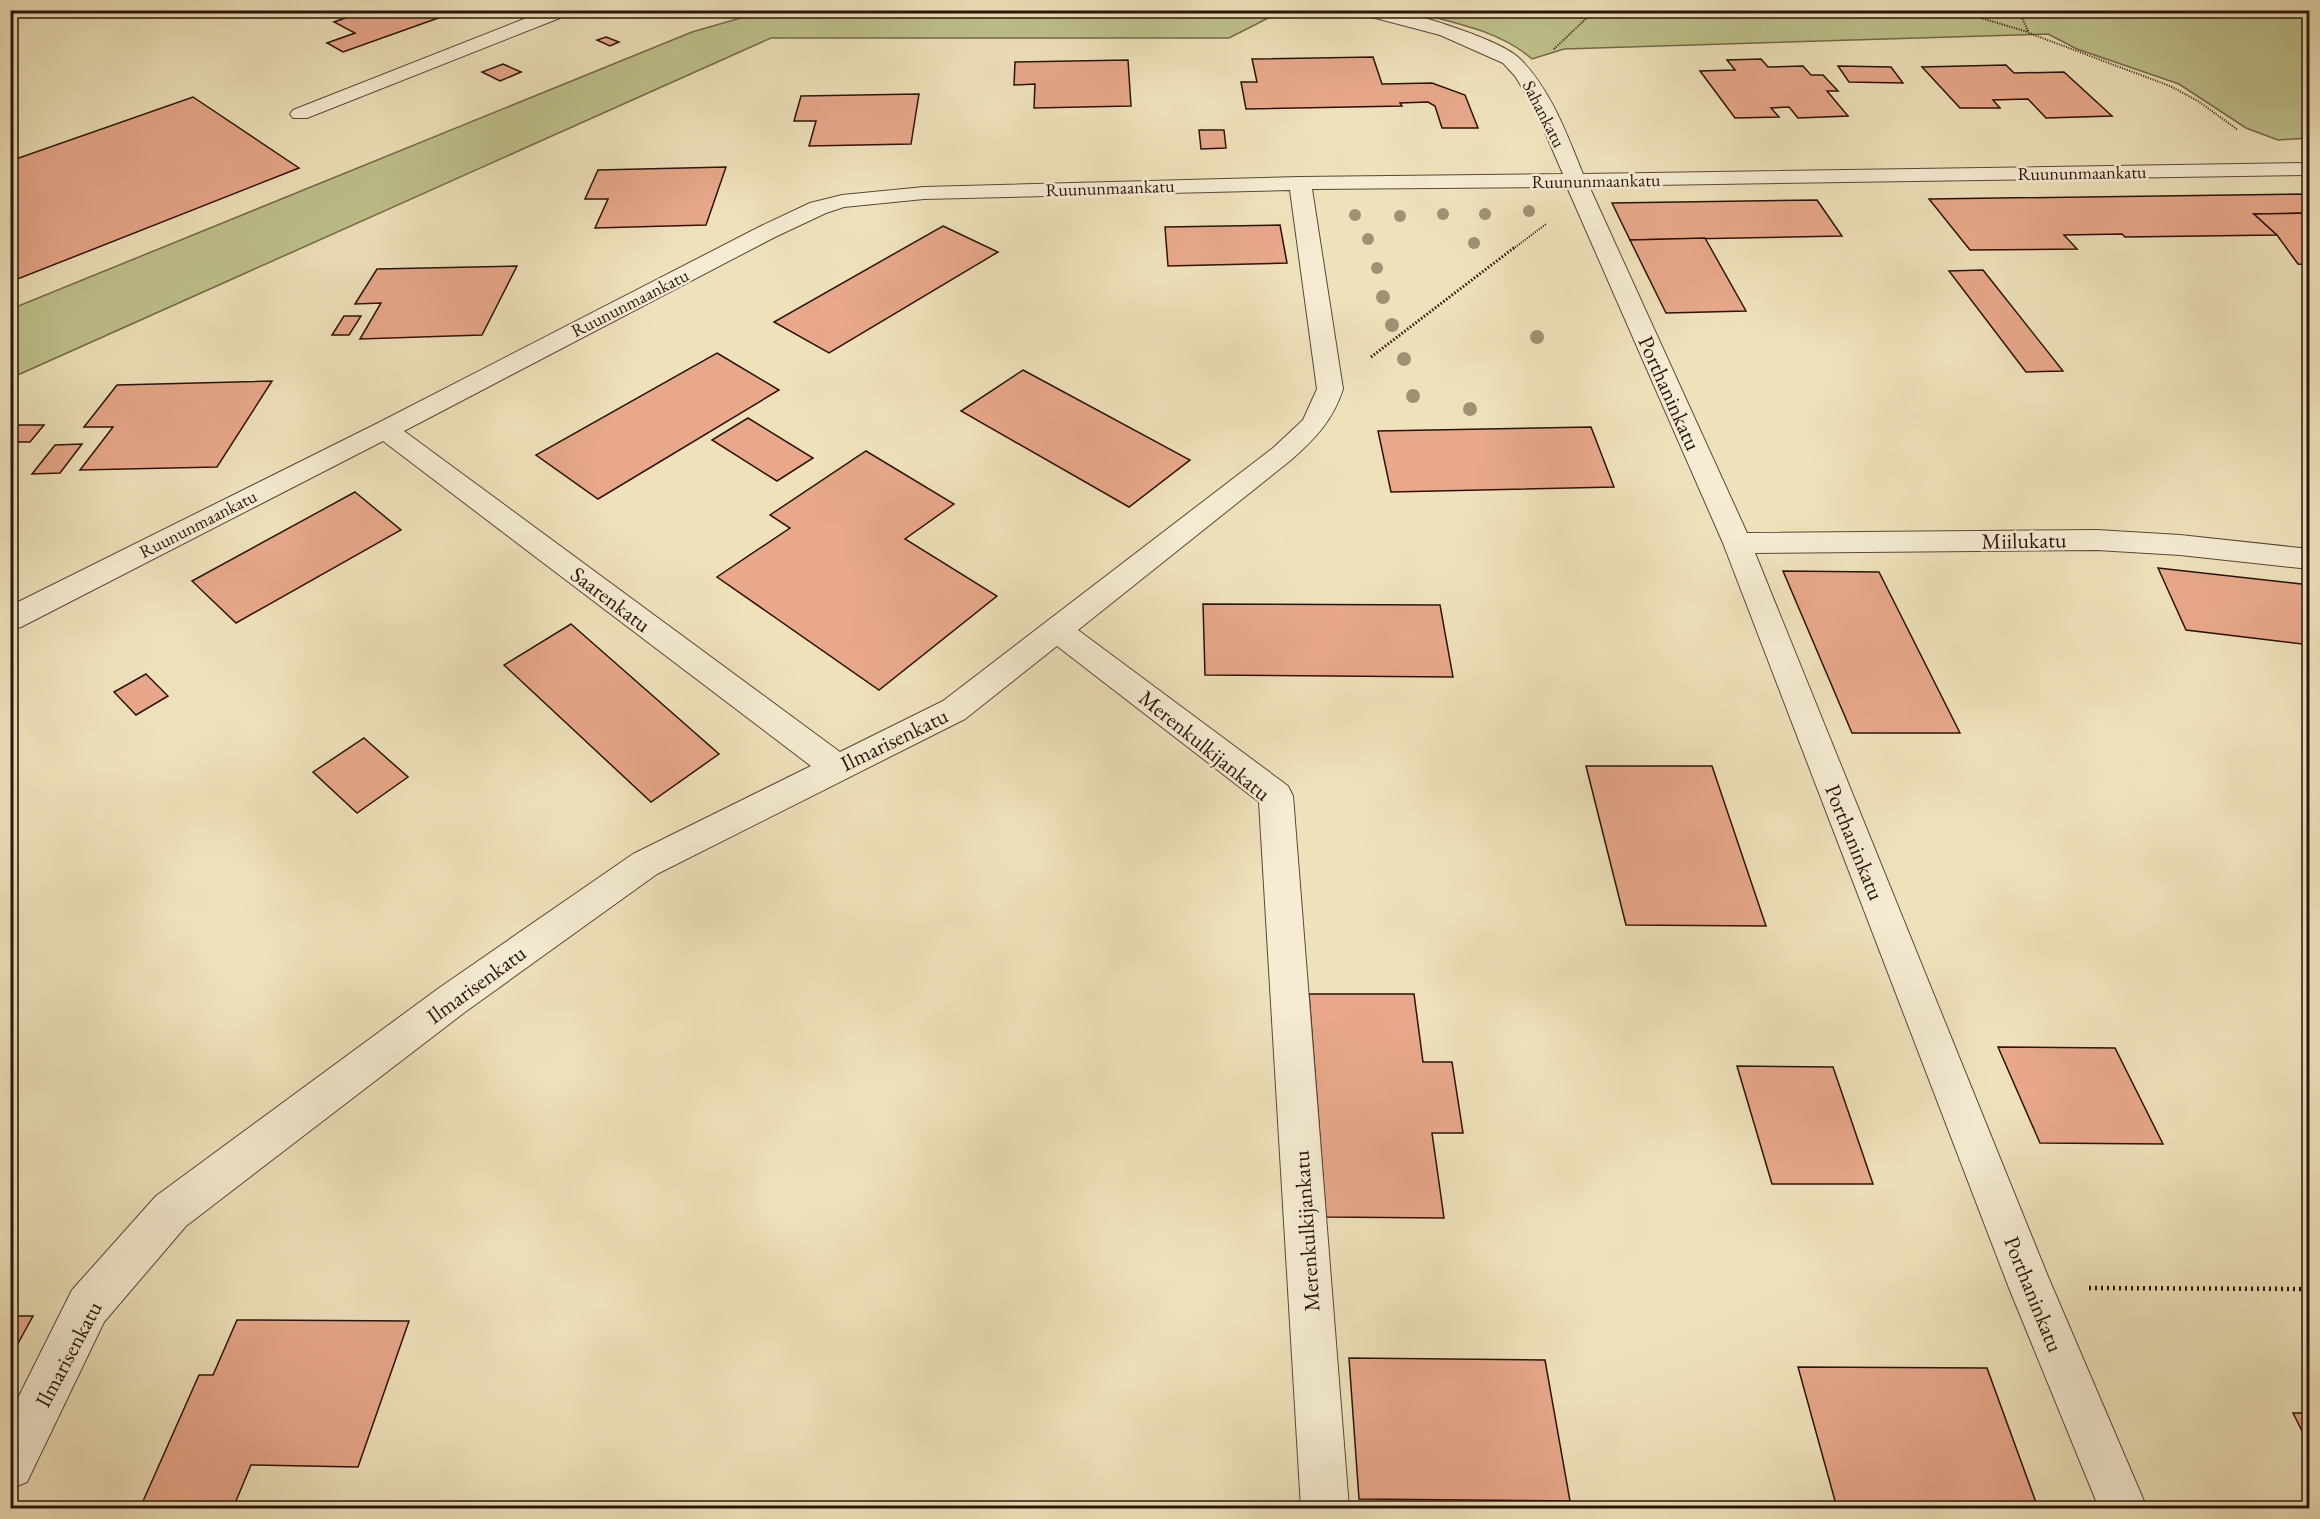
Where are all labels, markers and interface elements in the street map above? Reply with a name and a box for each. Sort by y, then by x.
street label: Sahankatu [1518,76,1571,152]
street label: Ruununmaankatu [2017,160,2147,185]
street label: Ruununmaankatu [1531,168,1661,193]
street label: Ruununmaankatu [1045,174,1175,201]
street label: Ruununmaankatu [567,263,693,342]
street label: Porthaninkatu [1631,331,1708,455]
street label: Ruununmaankatu [135,484,261,563]
street label: Miilukatu [1981,525,2067,556]
street label: Saarenkatu [565,560,657,639]
street label: Merenkulkijankatu [1133,683,1277,808]
street label: Ilmarisenkatu [836,701,953,778]
street label: Porthaninkatu [1818,780,1891,905]
street label: Ilmarisenkatu [421,938,532,1030]
street label: Merenkulkijankatu [1286,1149,1327,1312]
street label: Porthaninkatu [1997,1232,2070,1357]
street label: Ilmarisenkatu [28,1296,109,1412]

